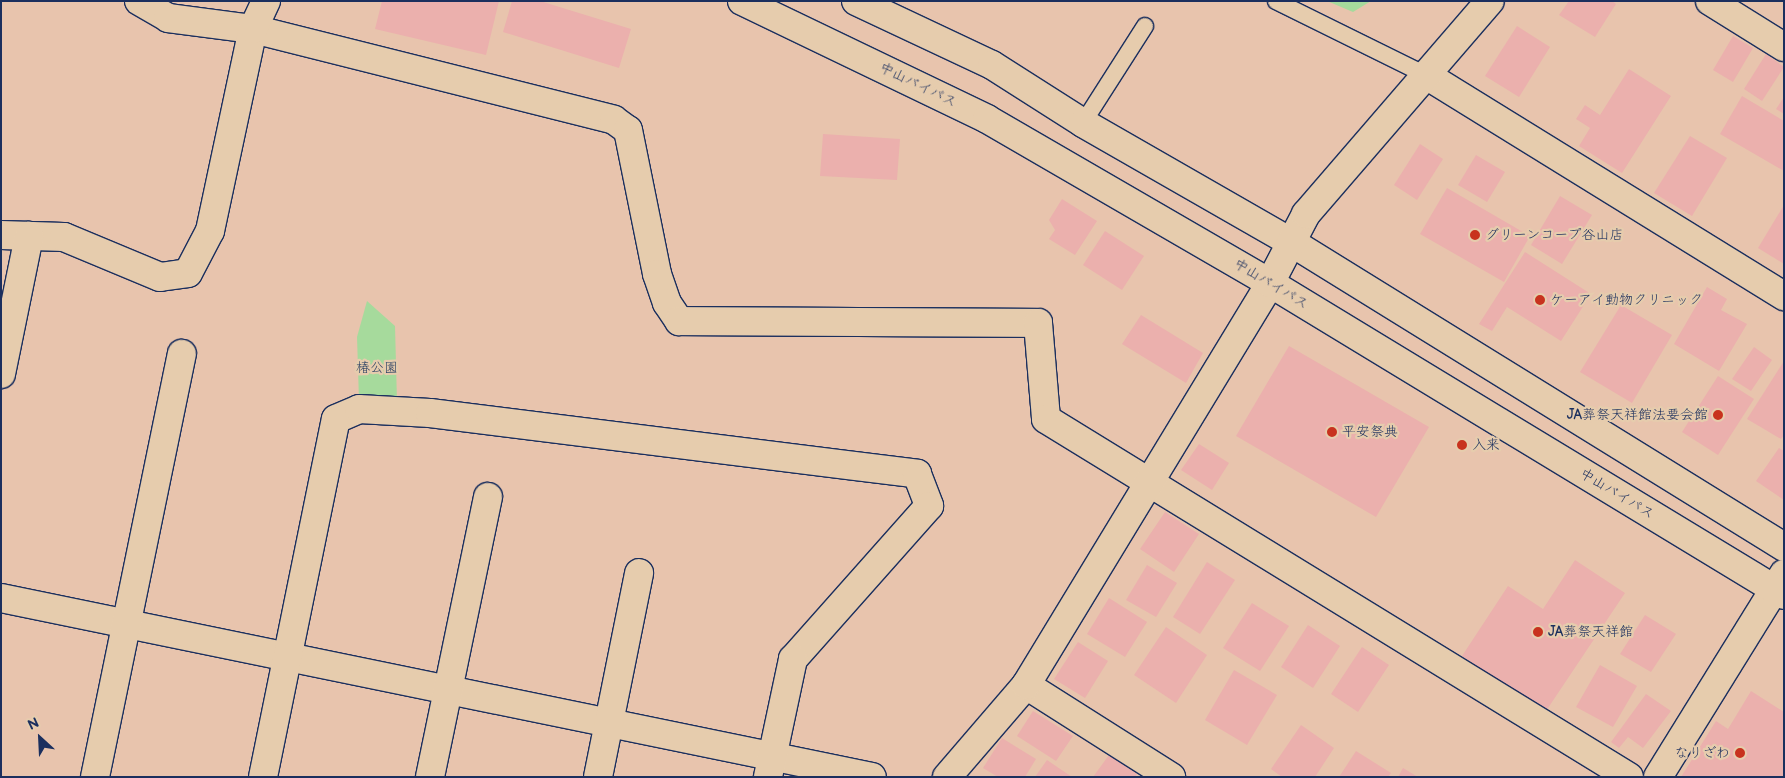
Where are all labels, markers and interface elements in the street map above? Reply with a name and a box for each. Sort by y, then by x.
street label: 中山バイパス [877,59,959,111]
place label: グリーンコープ谷山店 [1485,227,1625,243]
marker: グリーンコープ谷山店 [1469,229,1481,241]
street label: 中山バイパス [1231,255,1311,313]
place label: ケーアイ動物クリニック [1550,292,1704,308]
marker: ケーアイ動物クリニック [1534,294,1546,306]
park label: 椿公園 [356,360,398,376]
place label: JA葬祭天祥館法要会館 [1567,407,1708,423]
marker: JA葬祭天祥館法要会館 [1712,409,1724,421]
place label: 平安祭典 [1342,424,1398,440]
marker: 平安祭典 [1326,426,1338,438]
place label: 入来 [1472,437,1500,453]
marker: 入来 [1456,439,1468,451]
street label: 中山バイパス [1577,465,1657,523]
place label: JA葬祭天祥館 [1548,624,1633,640]
marker: JA葬祭天祥館 [1532,626,1544,638]
north arrow [15,713,65,763]
text: N [25,714,42,734]
place label: なりざわ [1674,745,1730,761]
marker: なりざわ [1734,747,1746,759]

